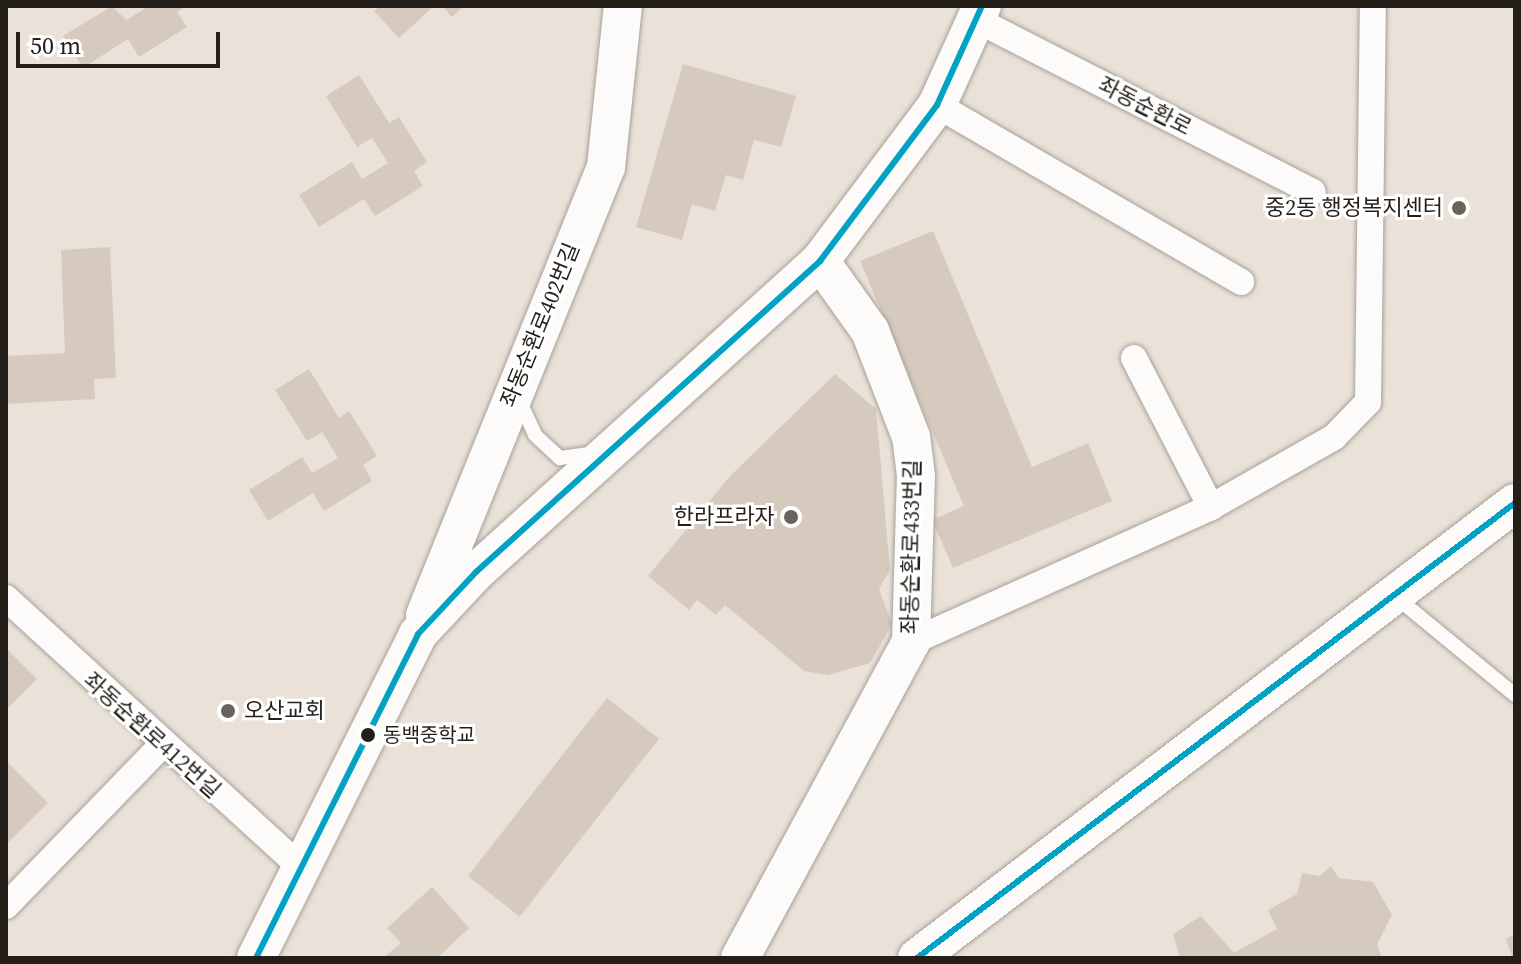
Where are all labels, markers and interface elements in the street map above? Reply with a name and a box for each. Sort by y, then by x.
scale bar [20,16,224,66]
text: 50 m [30,29,81,62]
street label: 좌동순환로 [1094,71,1196,141]
place label: 중2동 행정복지센터 [1265,195,1443,221]
marker: 중2동 행정복지센터 [1450,199,1468,217]
street label: 좌동순환로402번길 [495,239,585,411]
street label: 좌동순환로433번길 [896,459,926,635]
place label: 한라프라자 [674,504,775,530]
marker: 한라프라자 [782,508,800,526]
street label: 좌동순환로412번길 [78,667,226,803]
place label: 오산교회 [244,698,325,724]
marker: 오산교회 [219,702,237,720]
place label: 동백중학교 [383,723,475,747]
marker: 동백중학교 [360,727,376,743]

